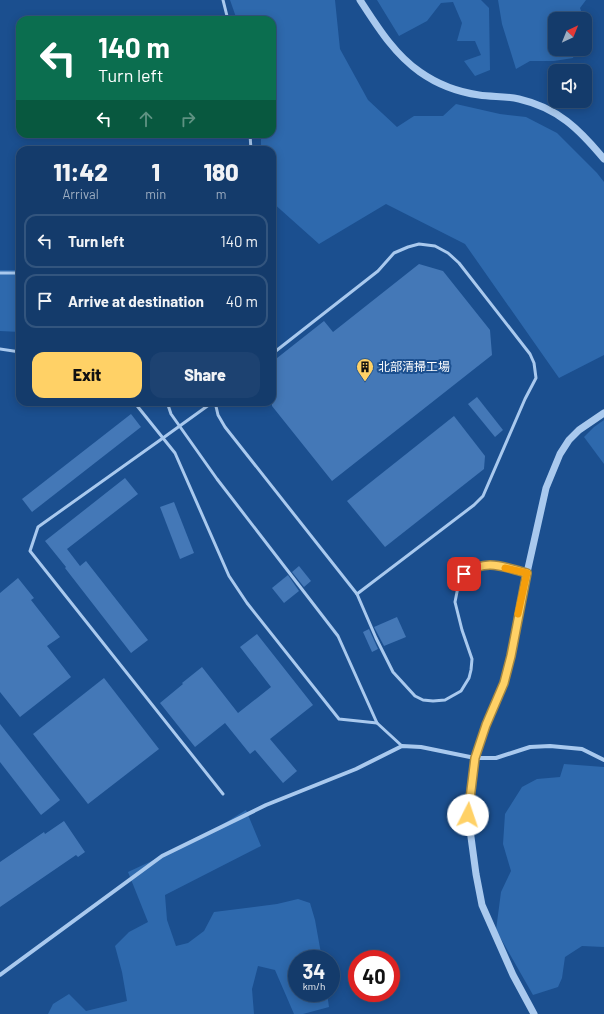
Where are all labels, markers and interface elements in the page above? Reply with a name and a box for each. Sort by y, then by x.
north arrow [548,12,592,56]
map controls [548,12,592,108]
text: 140 m [98,30,170,64]
icon: left [32,32,84,84]
text: Turn left [98,64,164,86]
button: sound [548,64,592,108]
icon: left [93,108,115,130]
icon: ahead [135,108,157,130]
icon: right [177,108,199,130]
text: 11:42 [53,157,108,186]
text: 1 [151,157,160,186]
text: 180 [203,157,239,186]
text: Arrival [62,186,99,202]
text: min [145,186,166,202]
text: m [216,186,227,202]
icon: left [34,230,56,252]
text: Turn left [68,232,124,250]
text: 140 m [221,232,258,250]
icon: arrive [34,290,56,312]
text: Arrive at destination [68,292,204,310]
text: 40 m [226,292,258,310]
button: Exit [32,352,142,398]
button: Share [150,352,260,398]
building icon: 北部清掃工場 [355,357,375,382]
place label: 北部清掃工場 [378,359,450,373]
pin [447,557,481,591]
icon: arrive [453,563,475,585]
position arrow [447,794,489,836]
speed limit sign: 40 [348,950,400,1002]
text: 34 [303,959,325,983]
text: km/h [303,980,325,992]

